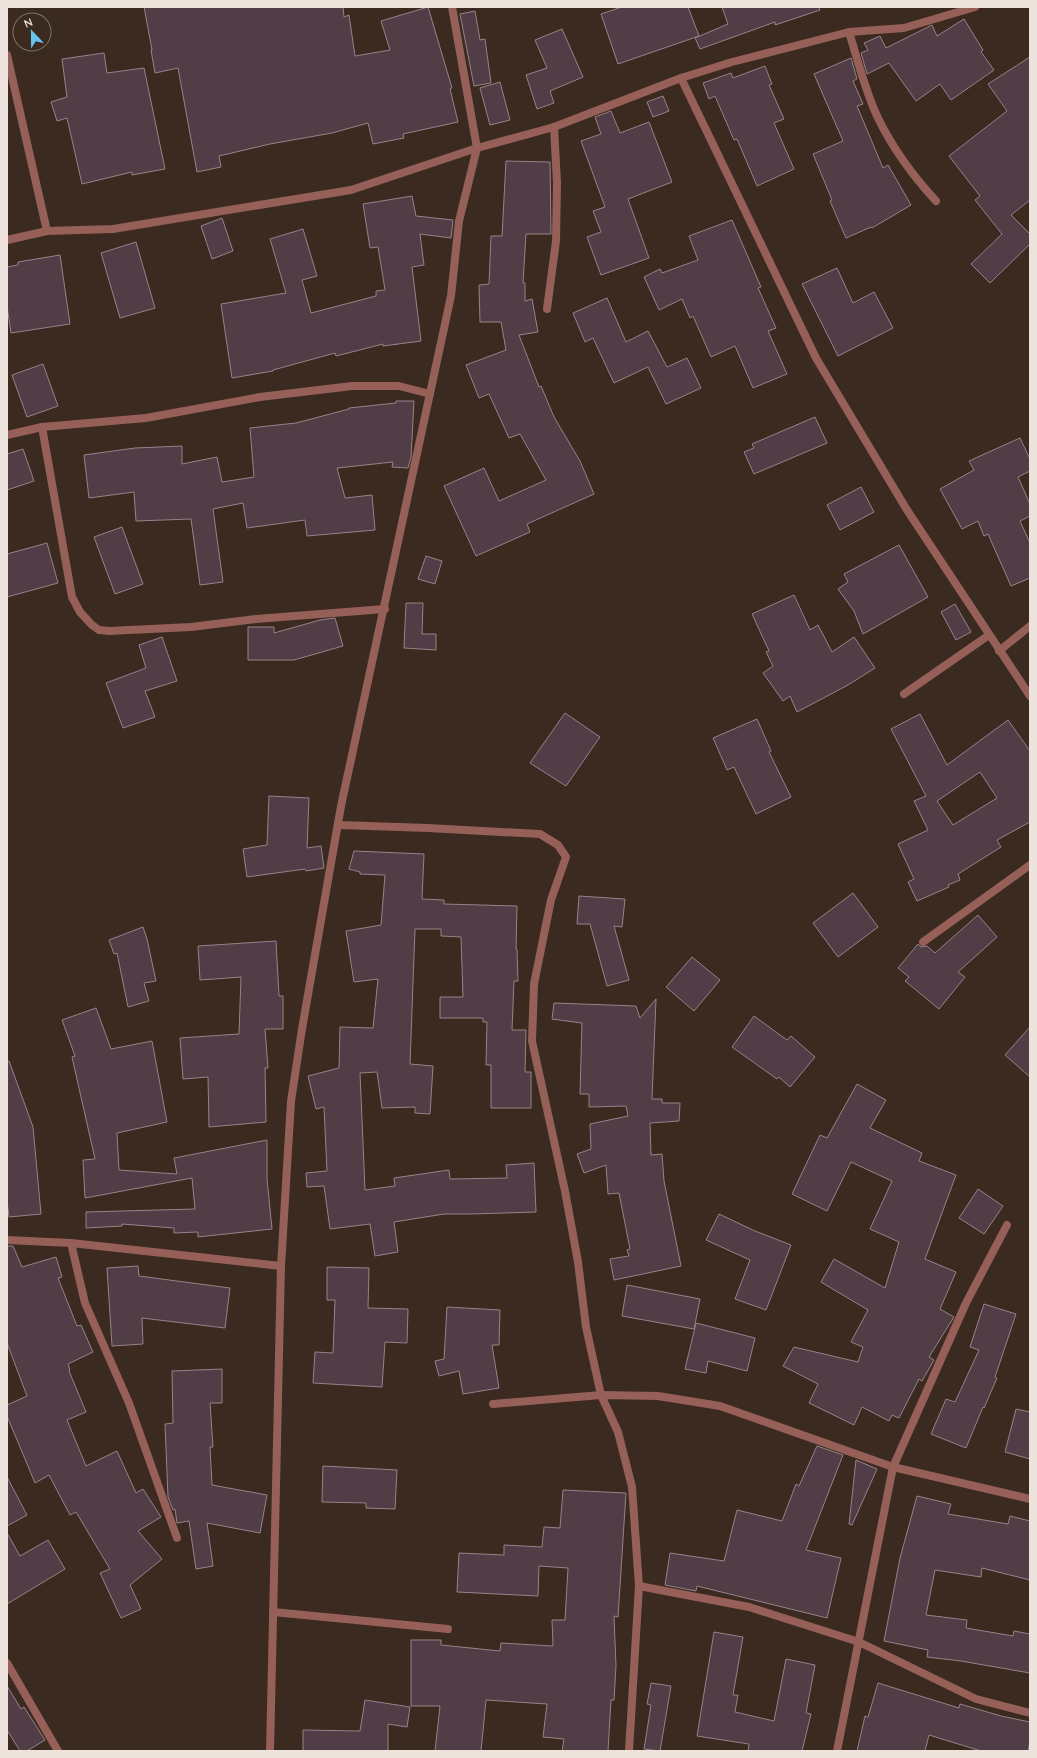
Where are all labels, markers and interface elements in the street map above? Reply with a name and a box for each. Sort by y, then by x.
north arrow [12,12,52,52]
text: N [22,15,35,31]

